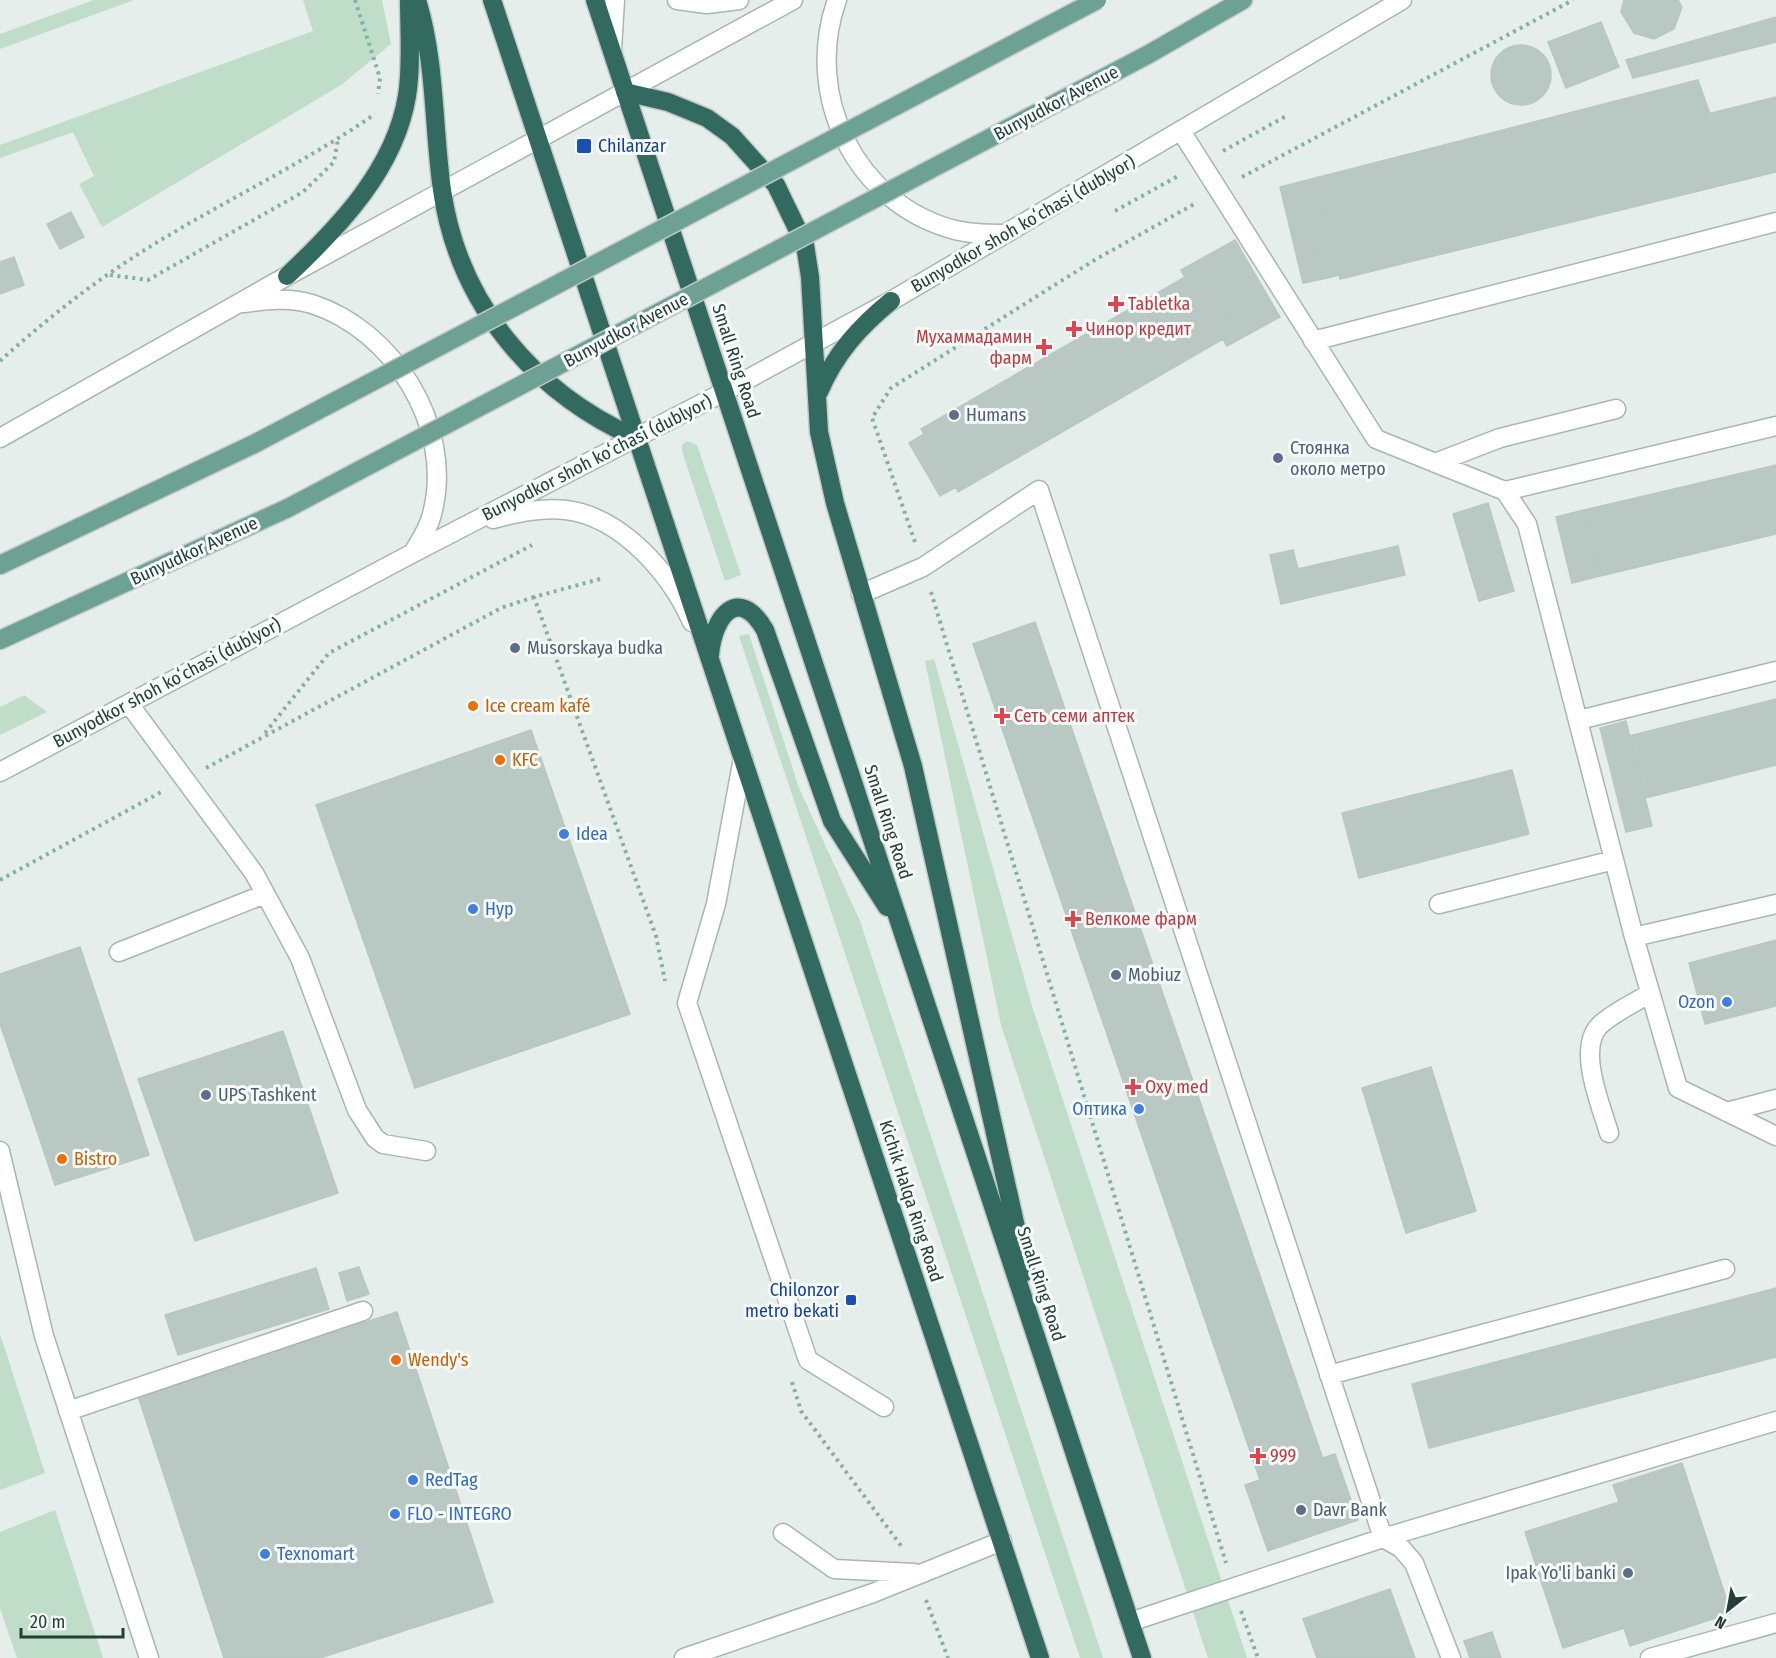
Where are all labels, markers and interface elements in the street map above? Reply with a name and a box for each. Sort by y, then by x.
street label: Bunyudkor Avenue [990,61,1122,145]
place label: Chilanzar [598,135,667,157]
marker: Chilanzar [575,137,593,155]
street label: Bunyodkor shoh koʻchasi (dublyor) [907,151,1139,297]
street label: Bunyudkor Avenue [560,288,692,372]
place label: Tabletka [1128,293,1190,315]
marker: Tabletka [1109,297,1123,311]
street label: Small Ring Road [707,301,765,421]
place label: Чинор кредит [1086,318,1192,340]
marker: Чинор кредит [1067,322,1081,336]
place label: Мухаммадамин фарм [916,326,1032,369]
marker: Мухаммадамин фарм [1037,340,1051,354]
street label: Bunyodkor shoh koʻchasi (dublyor) [478,390,716,526]
place label: Humans [966,404,1026,426]
marker: Humans [947,408,961,422]
place label: Стоянка около метро [1290,437,1386,480]
marker: Стоянка около метро [1271,451,1285,465]
street label: Bunyudkor Avenue [127,512,261,590]
street label: Bunyodkor shoh koʻchasi (dublyor) [49,613,285,753]
place label: Musorskaya budka [527,637,663,659]
marker: Musorskaya budka [508,641,522,655]
place label: Ice cream kafé [485,695,591,717]
marker: Ice cream kafé [466,699,480,713]
place label: Сеть семи аптек [1014,705,1135,727]
marker: Сеть семи аптек [995,709,1009,723]
place label: KFC [512,749,538,771]
marker: KFC [493,753,507,767]
street label: Small Ring Road [859,762,917,882]
place label: Idea [576,823,608,845]
marker: Idea [557,827,571,841]
place label: Нур [485,898,514,920]
marker: Нур [466,902,480,916]
place label: Велкоме фарм [1085,908,1197,930]
marker: Велкоме фарм [1066,912,1080,926]
place label: Mobiuz [1128,964,1181,986]
marker: Mobiuz [1109,968,1123,982]
place label: Ozon [1678,991,1715,1013]
marker: Ozon [1720,995,1734,1009]
place label: Oxy med [1145,1076,1209,1098]
marker: Oxy med [1126,1080,1140,1094]
place label: UPS Tashkent [218,1084,317,1106]
marker: UPS Tashkent [199,1088,213,1102]
place label: Оптика [1072,1098,1127,1120]
marker: Оптика [1132,1102,1146,1116]
street label: Kichik Halqa Ring Road [874,1117,948,1285]
place label: Bistro [74,1148,117,1170]
marker: Bistro [55,1152,69,1166]
street label: Small Ring Road [1012,1224,1070,1344]
place label: Chilonzor metro bekati [745,1279,840,1322]
marker: Chilonzor metro bekati [844,1293,858,1307]
place label: Wendy's [408,1349,469,1371]
marker: Wendy's [389,1353,403,1367]
place label: 999 [1270,1445,1296,1467]
marker: 999 [1251,1449,1265,1463]
place label: RedTag [425,1469,478,1491]
marker: RedTag [406,1473,420,1487]
place label: Davr Bank [1313,1499,1388,1521]
place label: FLO - INTEGRO [407,1503,512,1525]
marker: Davr Bank [1294,1503,1308,1517]
marker: FLO - INTEGRO [388,1507,402,1521]
place label: Texnomart [277,1543,355,1565]
marker: Texnomart [258,1547,272,1561]
place label: Ipak Yo'li banki [1505,1562,1616,1584]
marker: Ipak Yo'li banki [1621,1566,1635,1580]
north arrow [1698,1580,1758,1640]
scale bar [21,1601,123,1639]
text: 20 m [30,1611,65,1633]
text: N [1712,1612,1730,1633]

